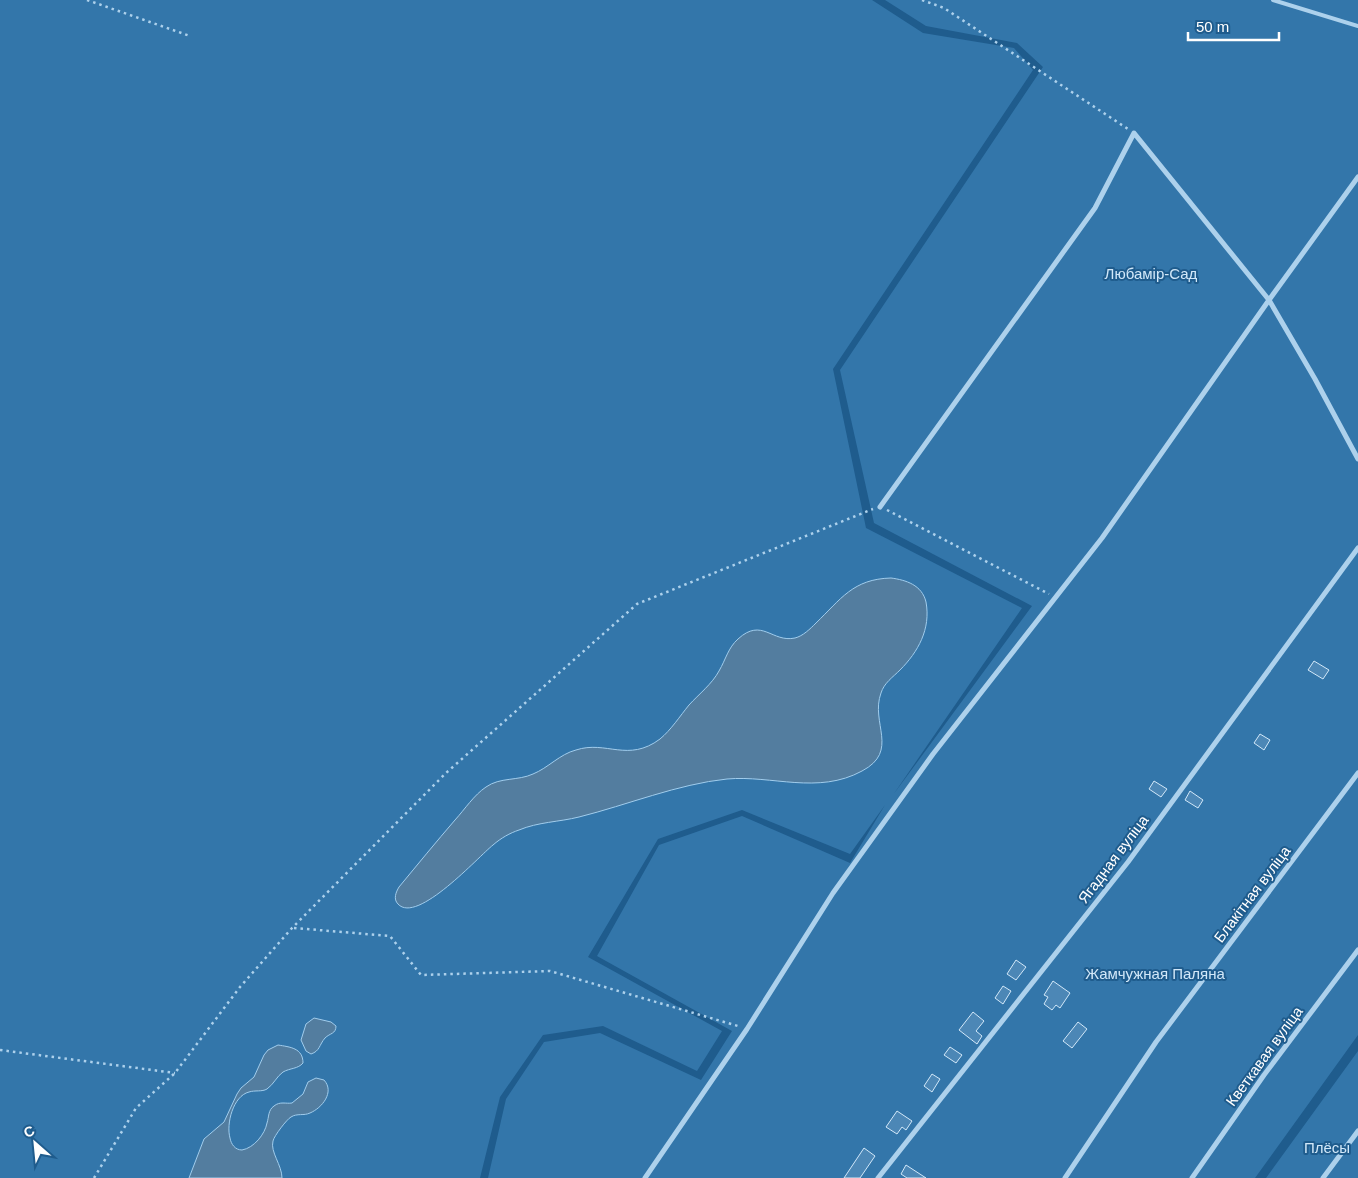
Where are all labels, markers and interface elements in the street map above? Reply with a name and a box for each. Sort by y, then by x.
scale bar [1188,10,1279,42]
text: 50 m [1196,18,1229,35]
park label: Любамір-Сад [1105,265,1198,282]
street label: Ягадная вуліца [1074,811,1152,906]
street label: Блакітная вуліца [1210,842,1294,946]
park label: Жамчужная Паляна [1085,965,1226,982]
street label: Кветкавая вуліца [1222,1002,1306,1109]
north arrow [10,1118,60,1168]
text: С [21,1122,37,1141]
park label: Плёсы [1304,1139,1350,1156]

